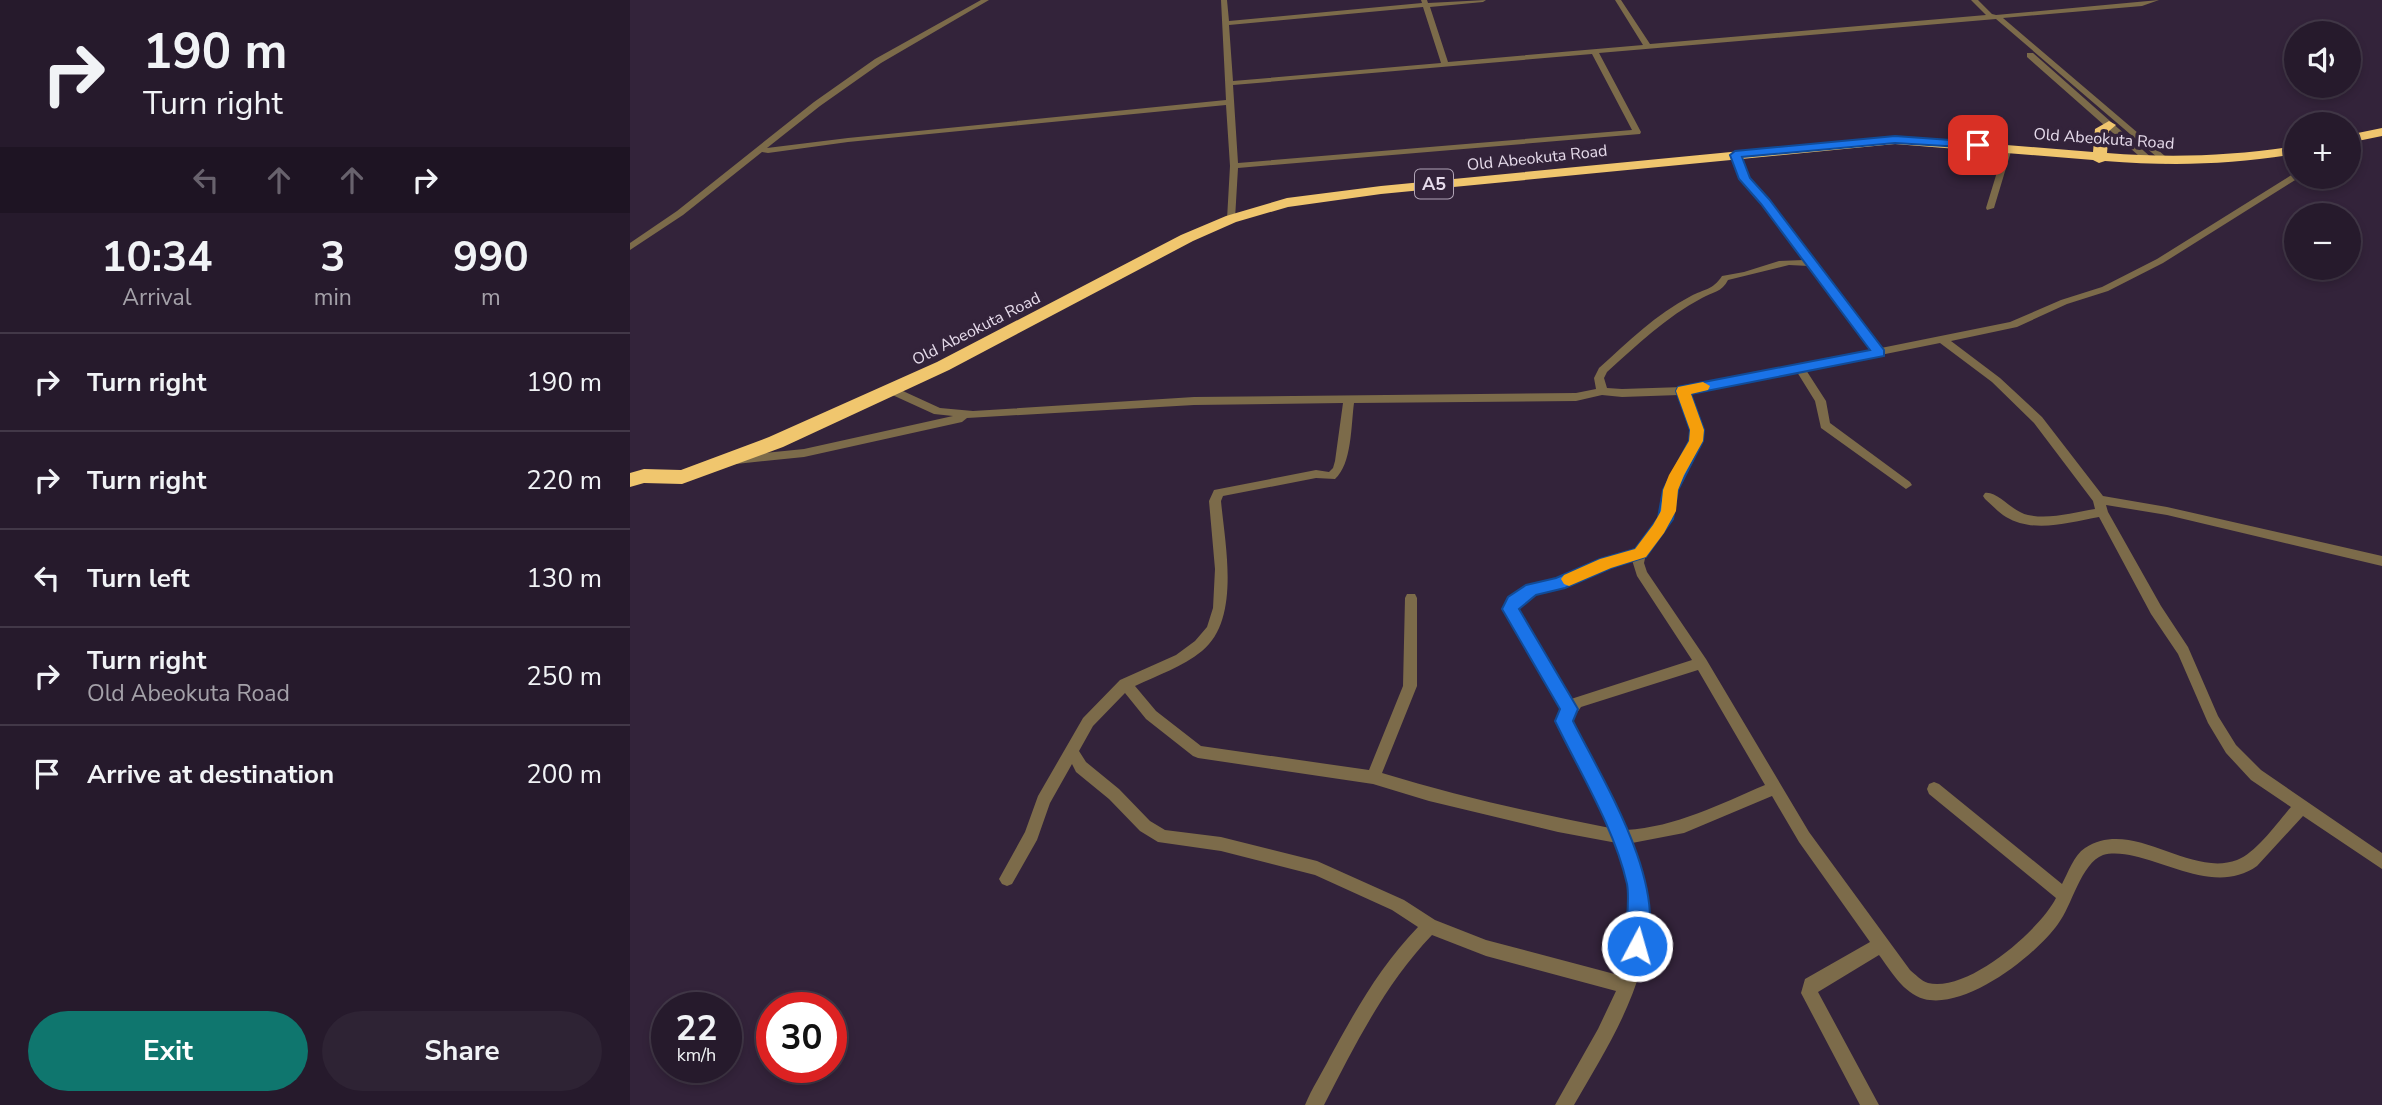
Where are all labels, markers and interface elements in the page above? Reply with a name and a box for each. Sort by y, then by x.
text: 190 m [143,18,287,85]
map controls [2284,21,2361,280]
button: sound [2284,21,2361,98]
icon: right [28,28,119,119]
text: Turn right [143,82,283,125]
button: + [2284,112,2361,189]
pin [1948,115,2008,175]
street label: Old Abeokuta Road [2033,123,2175,155]
icon: arrive [1959,126,1997,164]
street label: Old Abeokuta Road [1466,140,1608,176]
icon: left [187,161,225,199]
icon: ahead [260,161,298,199]
icon: ahead [333,161,371,199]
icon: right [406,161,444,199]
road number: A5 [1415,169,1453,198]
button: − [2284,203,2361,280]
text: 10:34 [101,229,212,286]
text: 3 [320,229,345,286]
text: 990 [453,229,529,286]
text: Arrival [122,282,191,313]
text: min [314,282,352,313]
text: m [481,282,501,313]
street label: Old Abeokuta Road [909,287,1044,371]
icon: right [28,363,66,401]
text: Turn right [87,365,206,400]
text: 190 m [526,365,602,400]
icon: right [28,461,66,499]
text: Turn right [87,463,206,498]
text: 220 m [526,463,602,498]
icon: left [28,559,66,597]
text: Turn left [87,561,190,596]
text: 130 m [526,561,602,596]
text: Turn right [87,643,206,678]
icon: right [28,657,66,695]
text: 250 m [526,659,602,694]
text: Old Abeokuta Road [87,678,290,709]
icon: arrive [28,755,66,793]
text: Arrive at destination [87,757,334,792]
text: 200 m [526,757,602,792]
position arrow [1600,909,1674,983]
speed limit sign: 30 [756,992,847,1083]
text: 22 [675,1005,718,1052]
button: Exit [28,1011,308,1091]
button: Share [322,1011,602,1091]
text: km/h [677,1043,716,1067]

